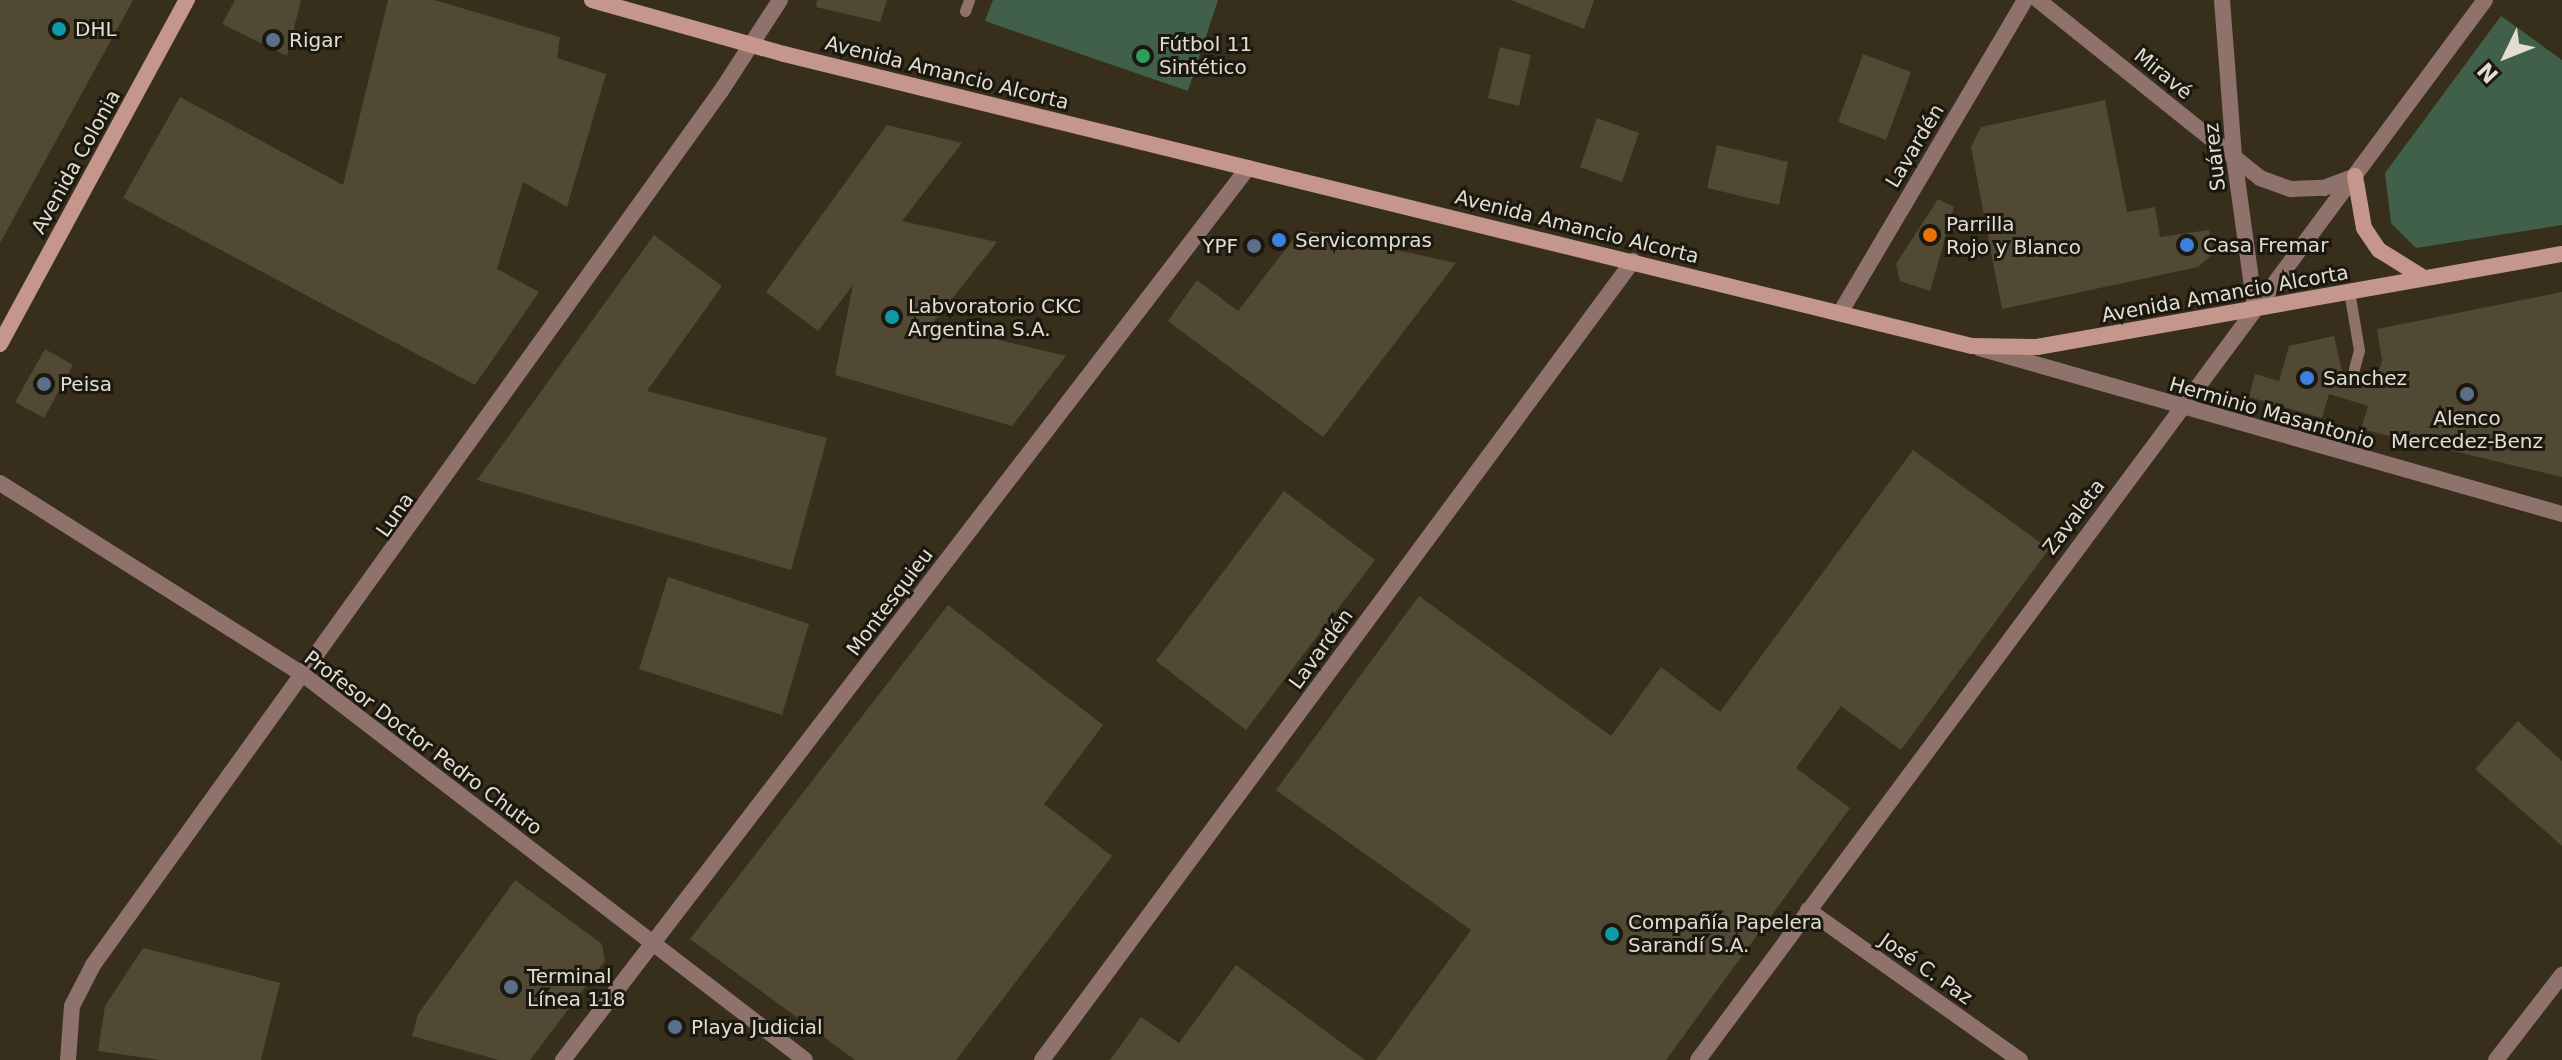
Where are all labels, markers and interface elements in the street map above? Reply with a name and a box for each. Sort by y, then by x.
north arrow [2466,16,2546,96]
place label: DHL [75,17,117,41]
marker: DHL [50,20,68,38]
place label: Rigar [289,28,342,52]
marker: Rigar [264,31,282,49]
street label: Avenida Amancio Alcorta [823,31,1071,115]
place label: Fútbol 11 Sintético [1159,32,1252,79]
street label: Miravé [2129,43,2197,105]
marker: Fútbol 11 Sintético [1134,47,1152,65]
text: N [2473,57,2504,88]
street label: Avenida Colonia [27,86,125,238]
street label: Lavardén [1881,100,1949,192]
street label: Suárez [2200,122,2230,192]
street label: Avenida Amancio Alcorta [1453,185,1701,269]
place label: Parrilla Rojo y Blanco [1946,212,2081,259]
marker: Parrilla Rojo y Blanco [1921,226,1939,244]
place label: Servicompras [1295,228,1432,252]
marker: Servicompras [1270,231,1288,249]
place label: Casa Fremar [2203,233,2328,257]
place label: YPF [1202,234,1238,258]
marker: Casa Fremar [2178,236,2196,254]
marker: YPF [1245,237,1263,255]
street label: Avenida Amancio Alcorta [2100,260,2350,328]
place label: Labvoratorio CKC Argentina S.A. [908,294,1081,341]
marker: Labvoratorio CKC Argentina S.A. [883,308,901,326]
place label: Sanchez [2323,366,2407,390]
marker: Sanchez [2298,369,2316,387]
place label: Peisa [60,372,112,396]
street label: Herminio Masantonio [2167,372,2377,454]
marker: Peisa [35,375,53,393]
marker: Alenco Mercedez-Benz [2458,385,2476,403]
place label: Alenco Mercedez-Benz [2391,406,2543,453]
street label: Zavaleta [2038,475,2110,559]
street label: Luna [371,488,419,542]
street label: Montesquieu [842,543,938,661]
street label: Lavardén [1284,604,1358,694]
street label: Profesor Doctor Pedro Chutro [299,646,547,840]
place label: Compañía Papelera Sarandí S.A. [1628,910,1822,957]
marker: Compañía Papelera Sarandí S.A. [1603,925,1621,943]
street label: José C. Paz [1875,928,1977,1010]
place label: Terminal Línea 118 [527,964,625,1011]
marker: Terminal Línea 118 [502,978,520,996]
place label: Playa Judicial [691,1015,823,1039]
marker: Playa Judicial [666,1018,684,1036]

